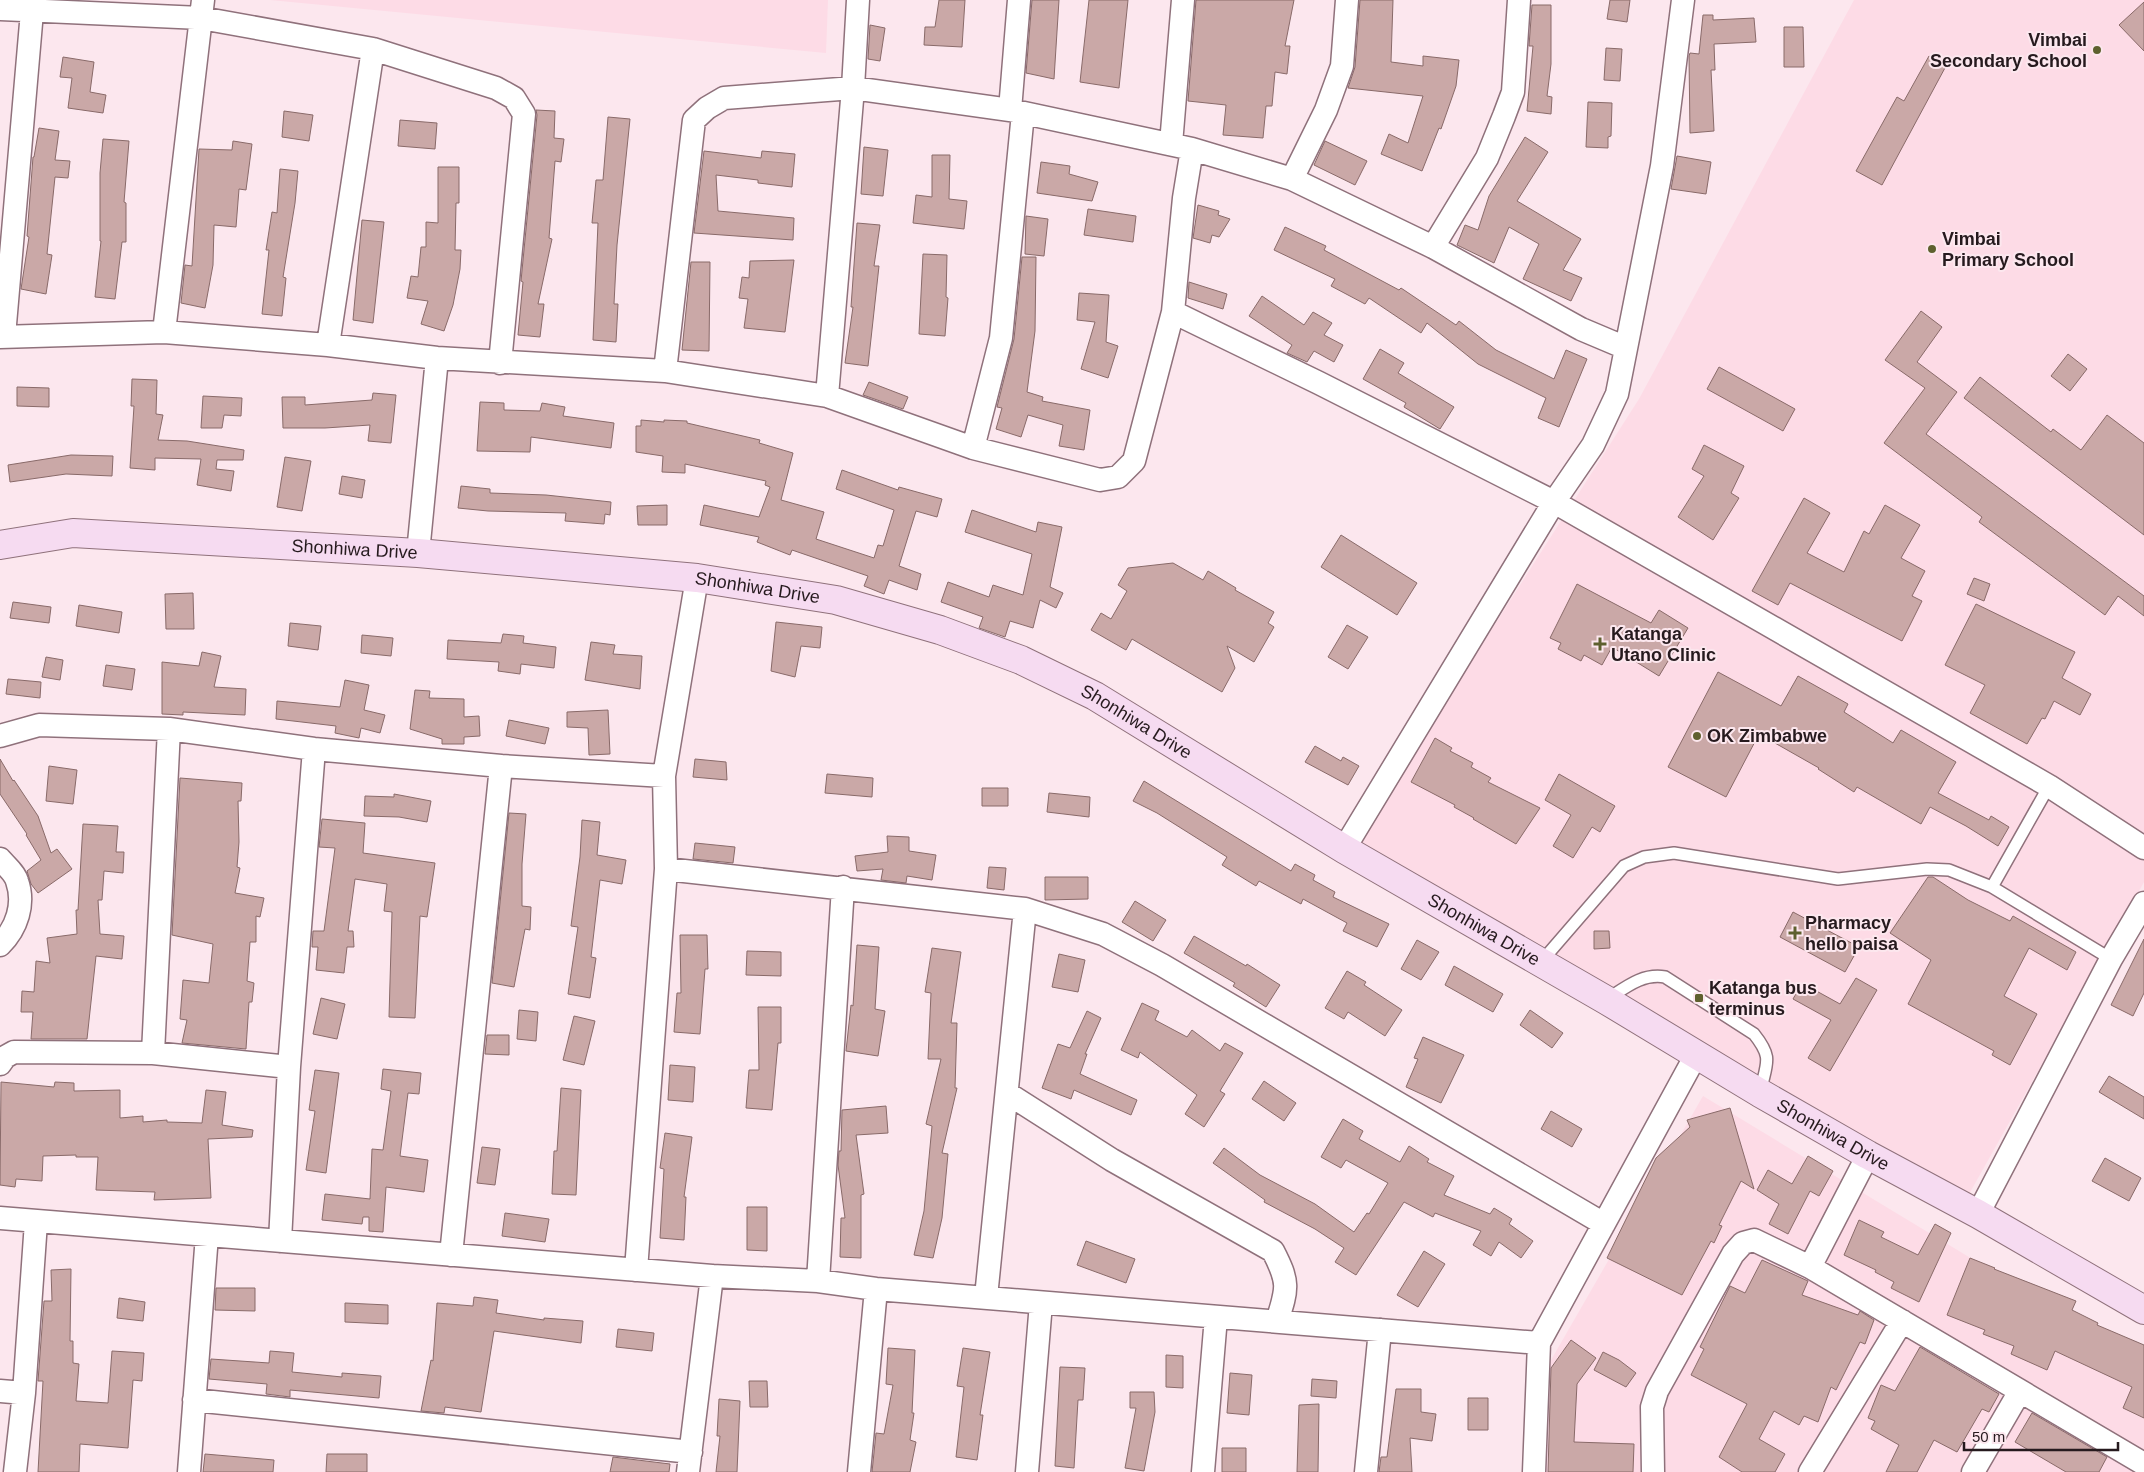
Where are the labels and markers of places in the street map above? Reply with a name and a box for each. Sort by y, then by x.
place label: Vimbai Secondary School [1930,30,2087,71]
marker: Vimbai Secondary School [2091,44,2103,56]
place label: Vimbai Primary School [1942,229,2074,270]
marker: Vimbai Primary School [1926,243,1938,255]
place label: Katanga Utano Clinic [1611,624,1716,665]
marker: Katanga Utano Clinic [1593,637,1607,651]
place label: OK Zimbabwe [1707,726,1827,746]
marker: OK Zimbabwe [1691,730,1703,742]
place label: Pharmacy hello paisa [1805,913,1899,954]
marker: Pharmacy hello paisa [1789,927,1801,939]
place label: Katanga bus terminus [1709,978,1817,1019]
marker: Katanga bus terminus [1693,992,1705,1004]

